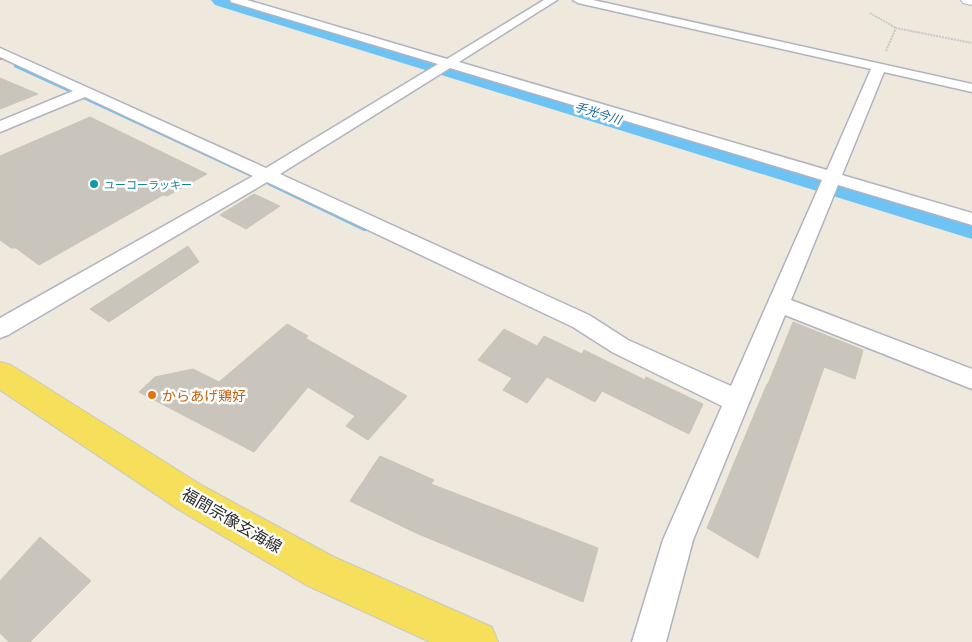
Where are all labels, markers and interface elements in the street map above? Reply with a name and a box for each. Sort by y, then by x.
water label: 手光今川 [573,98,625,129]
place label: ユーコーラッキー [104,177,192,192]
marker: ユーコーラッキー [88,178,100,190]
place label: からあげ鶏好 [162,386,246,405]
marker: からあげ鶏好 [146,389,158,401]
street label: 福間宗像玄海線 [178,482,286,558]

